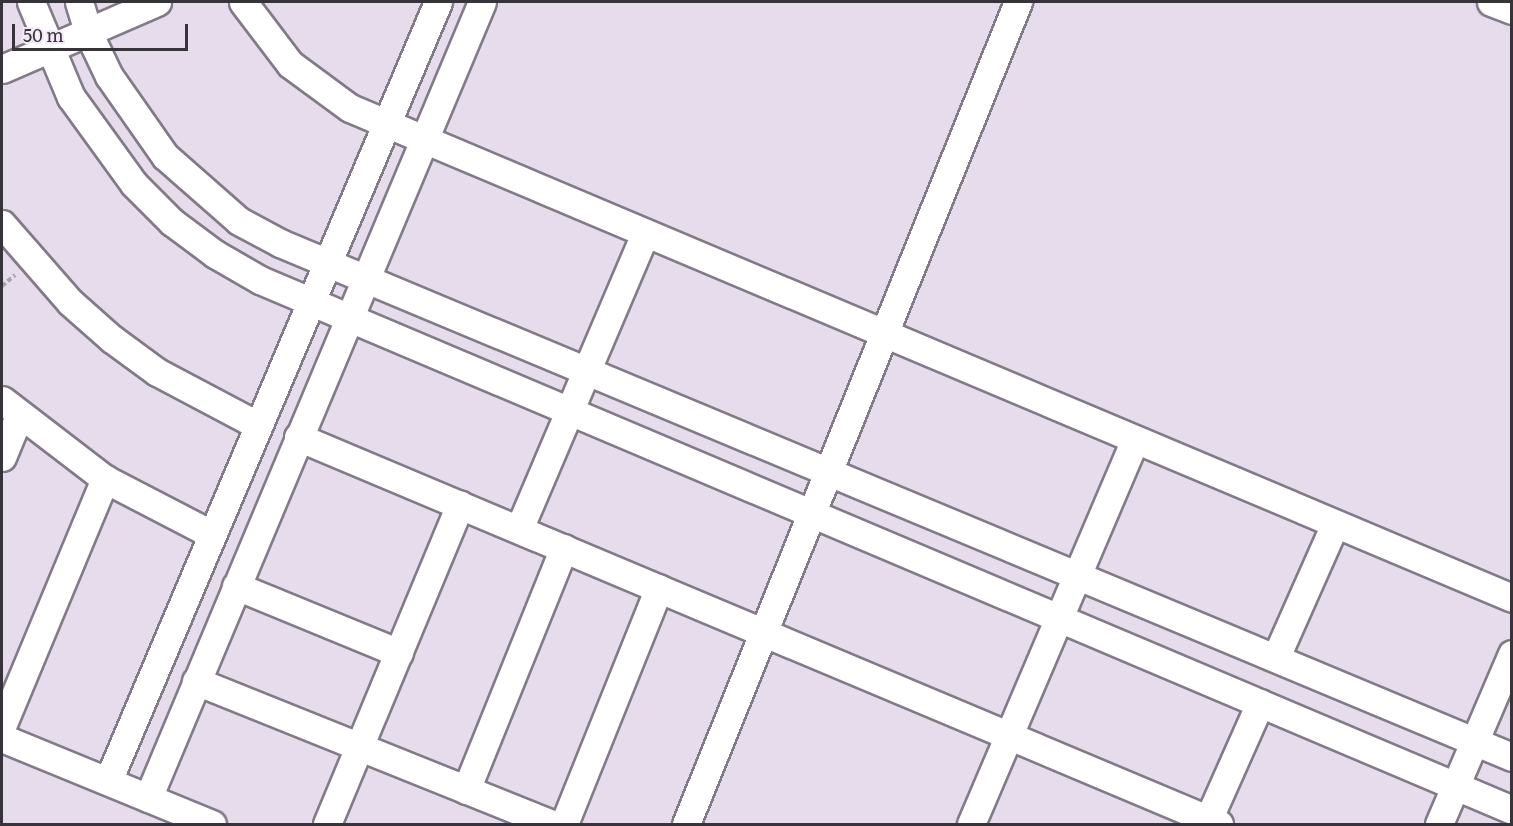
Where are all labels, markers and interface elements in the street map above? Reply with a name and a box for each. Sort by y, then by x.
scale bar [15,12,190,50]
text: 50 m [23,21,64,48]

